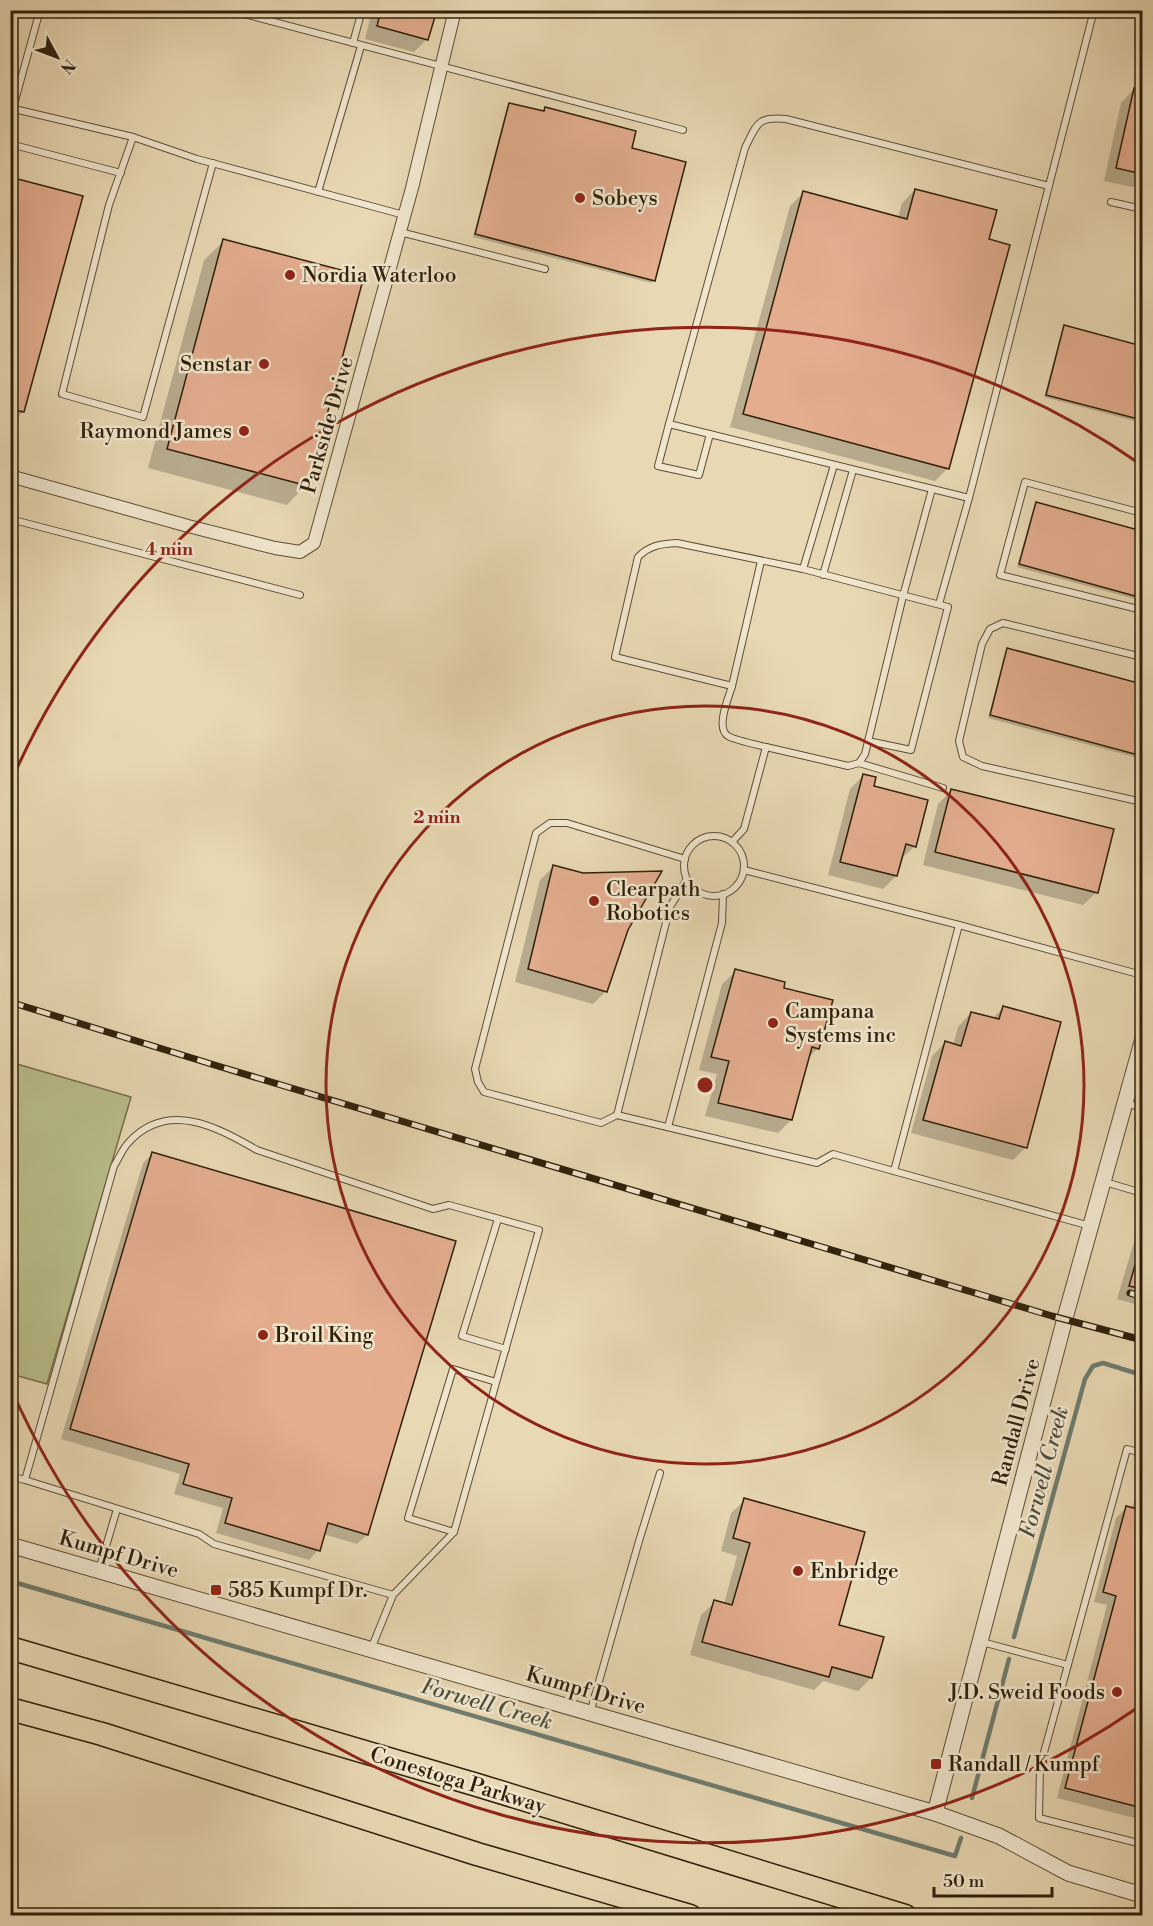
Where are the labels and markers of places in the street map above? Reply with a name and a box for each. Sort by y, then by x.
place label: Sobeys [592,186,658,212]
marker: Sobeys [573,191,587,205]
place label: Nordia Waterloo [302,263,457,289]
marker: Nordia Waterloo [283,268,297,282]
place label: Senstar [180,352,252,378]
marker: Senstar [257,357,271,371]
place label: Raymond James [80,419,232,445]
marker: Raymond James [237,424,251,438]
place label: Clearpath Robotics [606,877,701,927]
marker: Clearpath Robotics [587,894,601,908]
place label: Campana Systems inc [785,999,896,1049]
marker: Campana Systems inc [766,1016,780,1030]
centre of rings [695,1075,715,1095]
place label: Broil King [274,1323,374,1349]
marker: Broil King [256,1328,270,1342]
place label: Enbridge [810,1559,899,1585]
marker: Enbridge [791,1564,805,1578]
place label: 585 Kumpf Dr. [228,1578,367,1604]
marker: 585 Kumpf Dr. [209,1583,223,1597]
place label: J.D. Sweid Foods [948,1680,1105,1706]
marker: J.D. Sweid Foods [1110,1685,1124,1699]
place label: Randall / Kumpf [948,1752,1101,1778]
marker: Randall / Kumpf [929,1757,943,1771]

